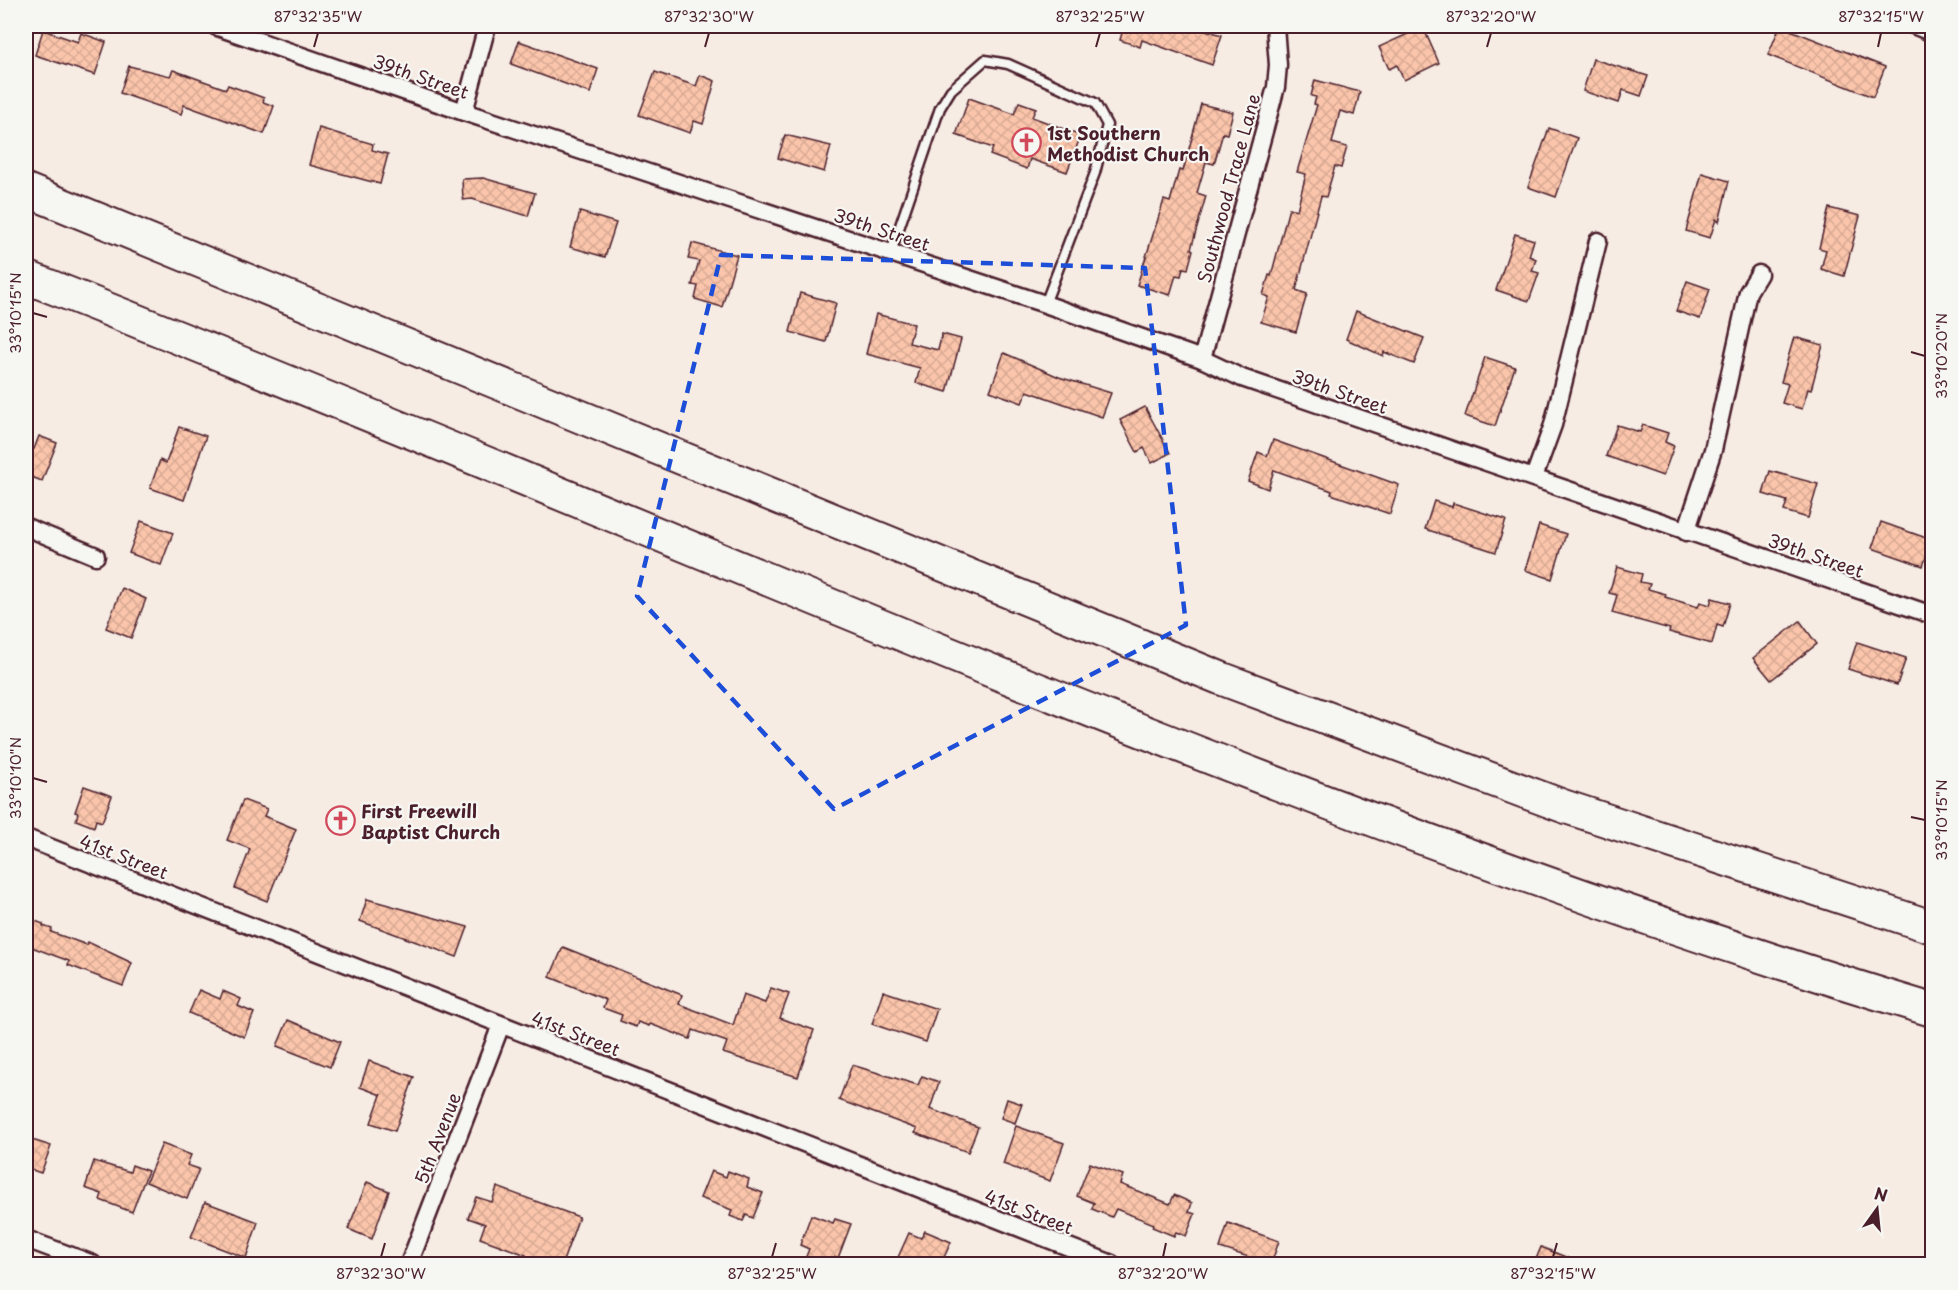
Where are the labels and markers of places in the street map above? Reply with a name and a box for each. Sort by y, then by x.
place label: 1st Southern Methodist Church [1047,119,1209,167]
church icon: 1st Southern Methodist Church [1010,126,1042,158]
place label: First Freewill Baptist Church [361,797,500,845]
church icon: First Freewill Baptist Church [324,804,356,836]

